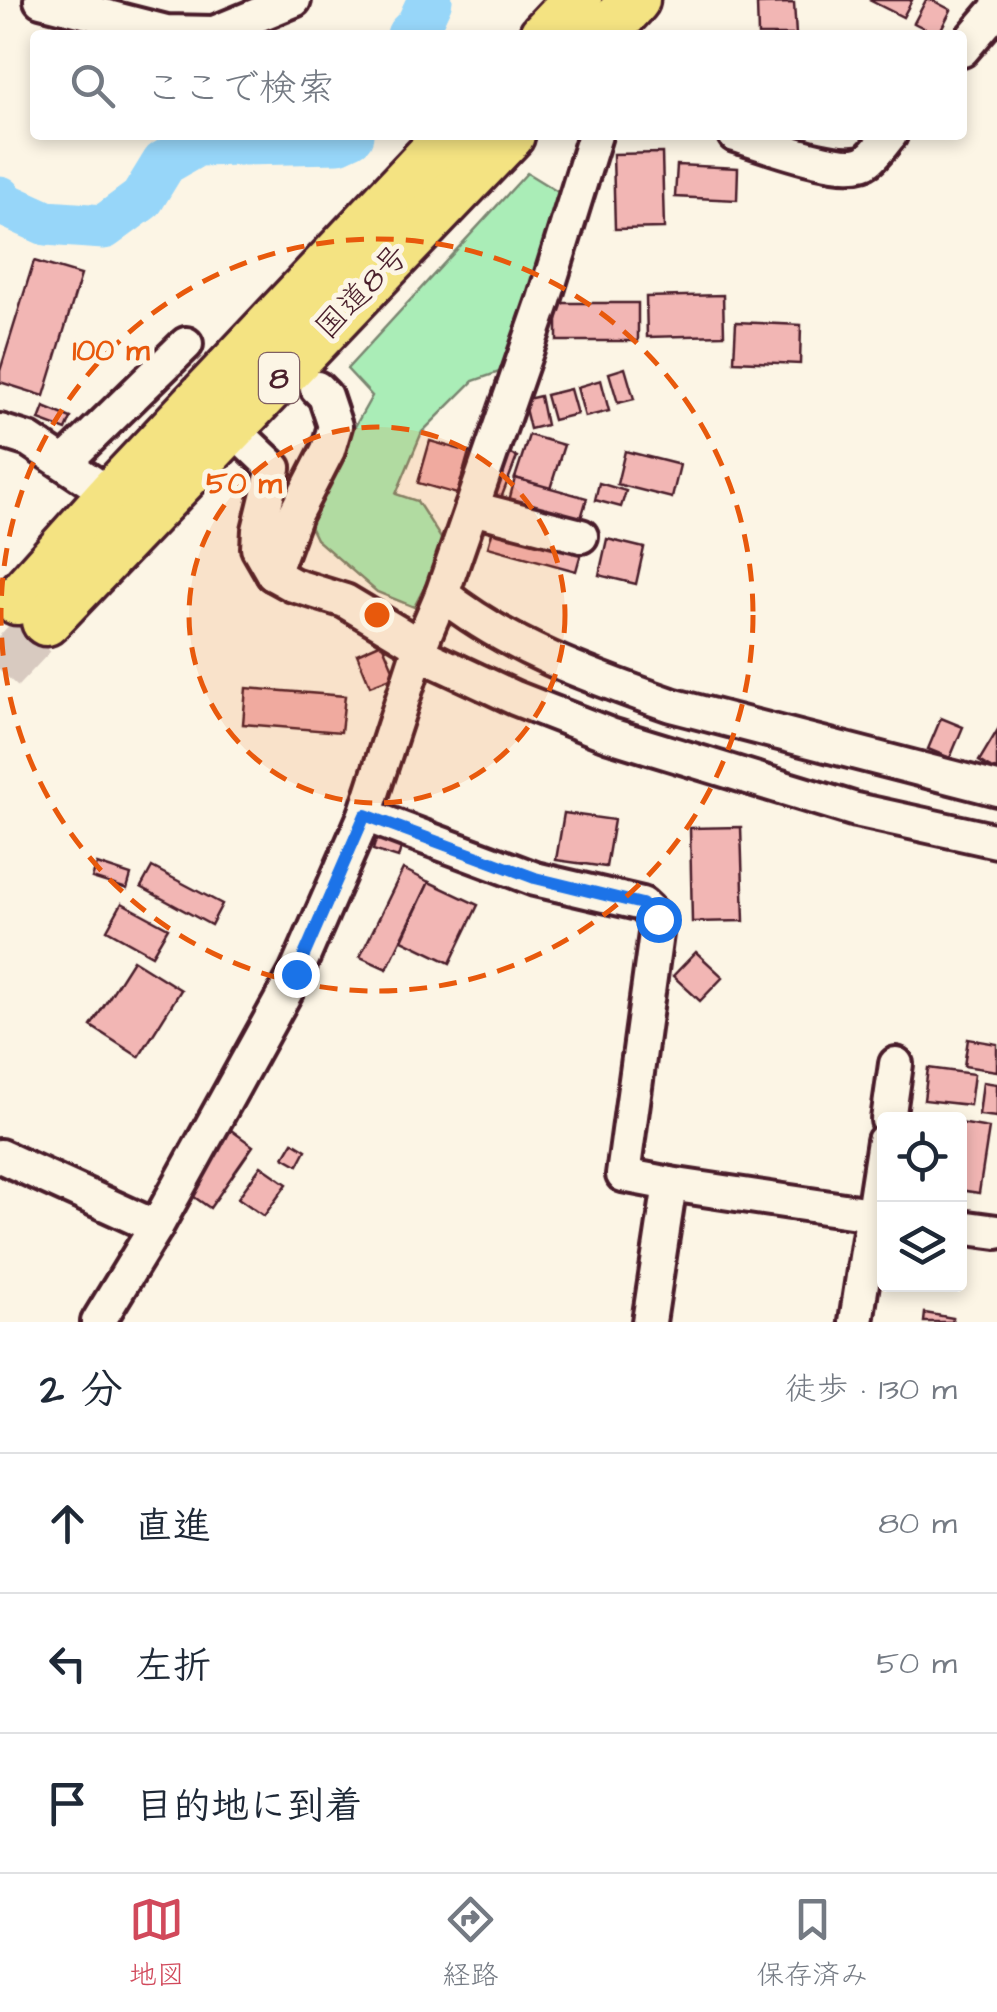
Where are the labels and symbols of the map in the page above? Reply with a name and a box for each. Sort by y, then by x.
street label: 国道8号 [305,234,419,350]
text: 100 m [72,330,150,372]
road number: 8 [259,353,299,403]
text: 50 m [206,463,282,505]
centre of rings [359,597,395,633]
route start [636,897,682,943]
route end [274,952,320,998]

